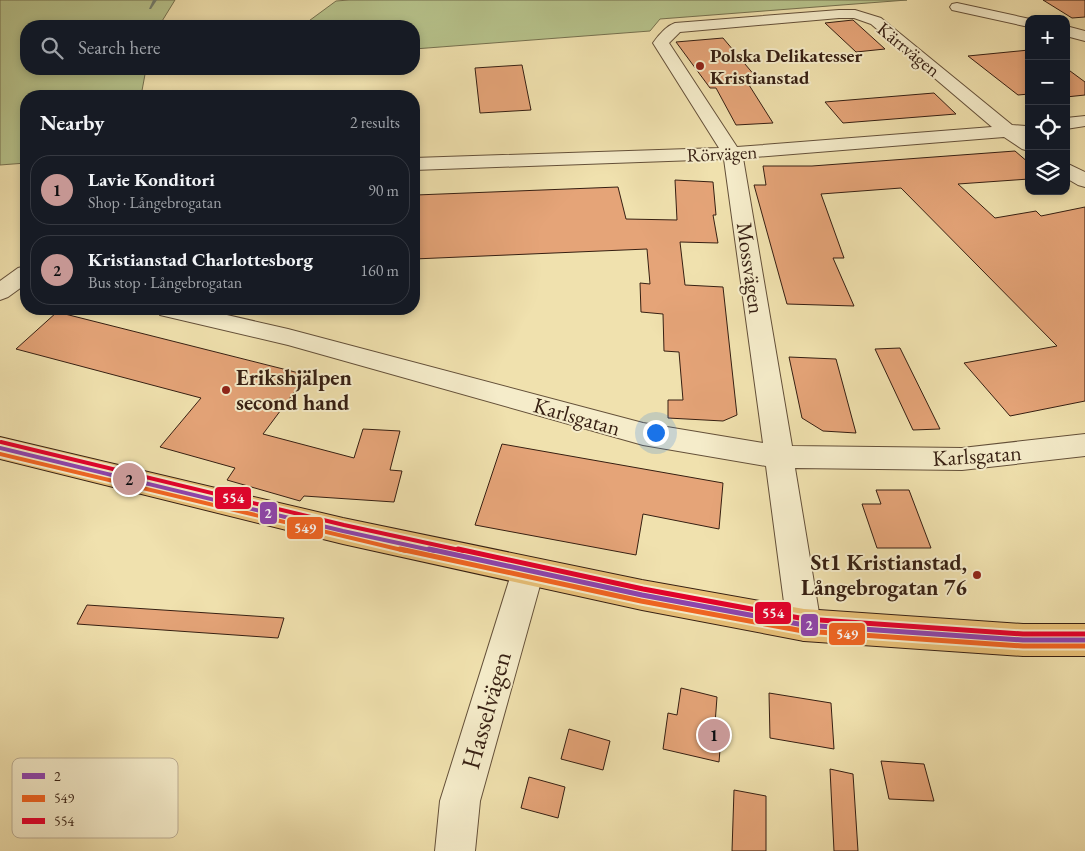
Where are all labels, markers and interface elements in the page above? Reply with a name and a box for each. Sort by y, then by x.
map controls [1025,15,1070,195]
button: + [1025,15,1070,60]
street label: Kärrvägen [872,16,946,83]
search box [20,20,420,75]
icon: search [38,34,66,62]
text: Search here [78,35,160,60]
place label: Polska Delikatesser Kristianstad [710,43,863,90]
marker: Polska Delikatesser Kristianstad [694,60,706,72]
button: − [1025,60,1070,105]
button: locate [1025,105,1070,150]
text: Nearby [40,109,104,136]
text: 2 results [350,112,400,133]
street label: Rörvägen [686,139,758,168]
button: layers [1025,150,1070,195]
text: Lavie Konditori [88,167,215,192]
text: 1 [53,180,61,201]
text: 90 m [368,180,399,201]
text: Shop · Långebrogatan [88,192,222,213]
street label: Mossvägen [730,220,771,316]
text: Kristianstad Charlottesborg [88,247,313,272]
text: 2 [53,260,61,281]
text: 160 m [360,260,399,281]
text: Bus stop · Långebrogatan [88,272,242,293]
place label: Erikshjälpen second hand [236,363,353,417]
marker: Erikshjälpen second hand [220,384,232,396]
street label: Karlsgatan [530,390,624,443]
your location [643,420,669,446]
street label: Karlsgatan [932,438,1023,473]
pin: 2 [113,460,145,498]
line badge: 554 [214,486,252,510]
text: 554 [222,489,245,507]
line badge: 2 [259,501,278,525]
text: 2 [264,504,272,522]
line badge: 549 [286,516,324,540]
text: 549 [294,519,317,537]
place label: St1 Kristianstad, Långebrogatan 76 [801,548,967,602]
marker: St1 Kristianstad, Långebrogatan 76 [971,569,983,581]
line badge: 554 [754,601,792,625]
text: 554 [762,604,785,622]
line badge: 2 [800,613,819,637]
text: 2 [805,616,813,634]
line badge: 549 [828,622,866,646]
text: 549 [836,625,859,643]
street label: Hasselvägen [453,647,519,773]
pin: 1 [698,716,730,754]
legend [12,758,178,838]
text: 2 [54,767,61,785]
text: 549 [54,789,74,807]
text: 554 [54,812,74,830]

